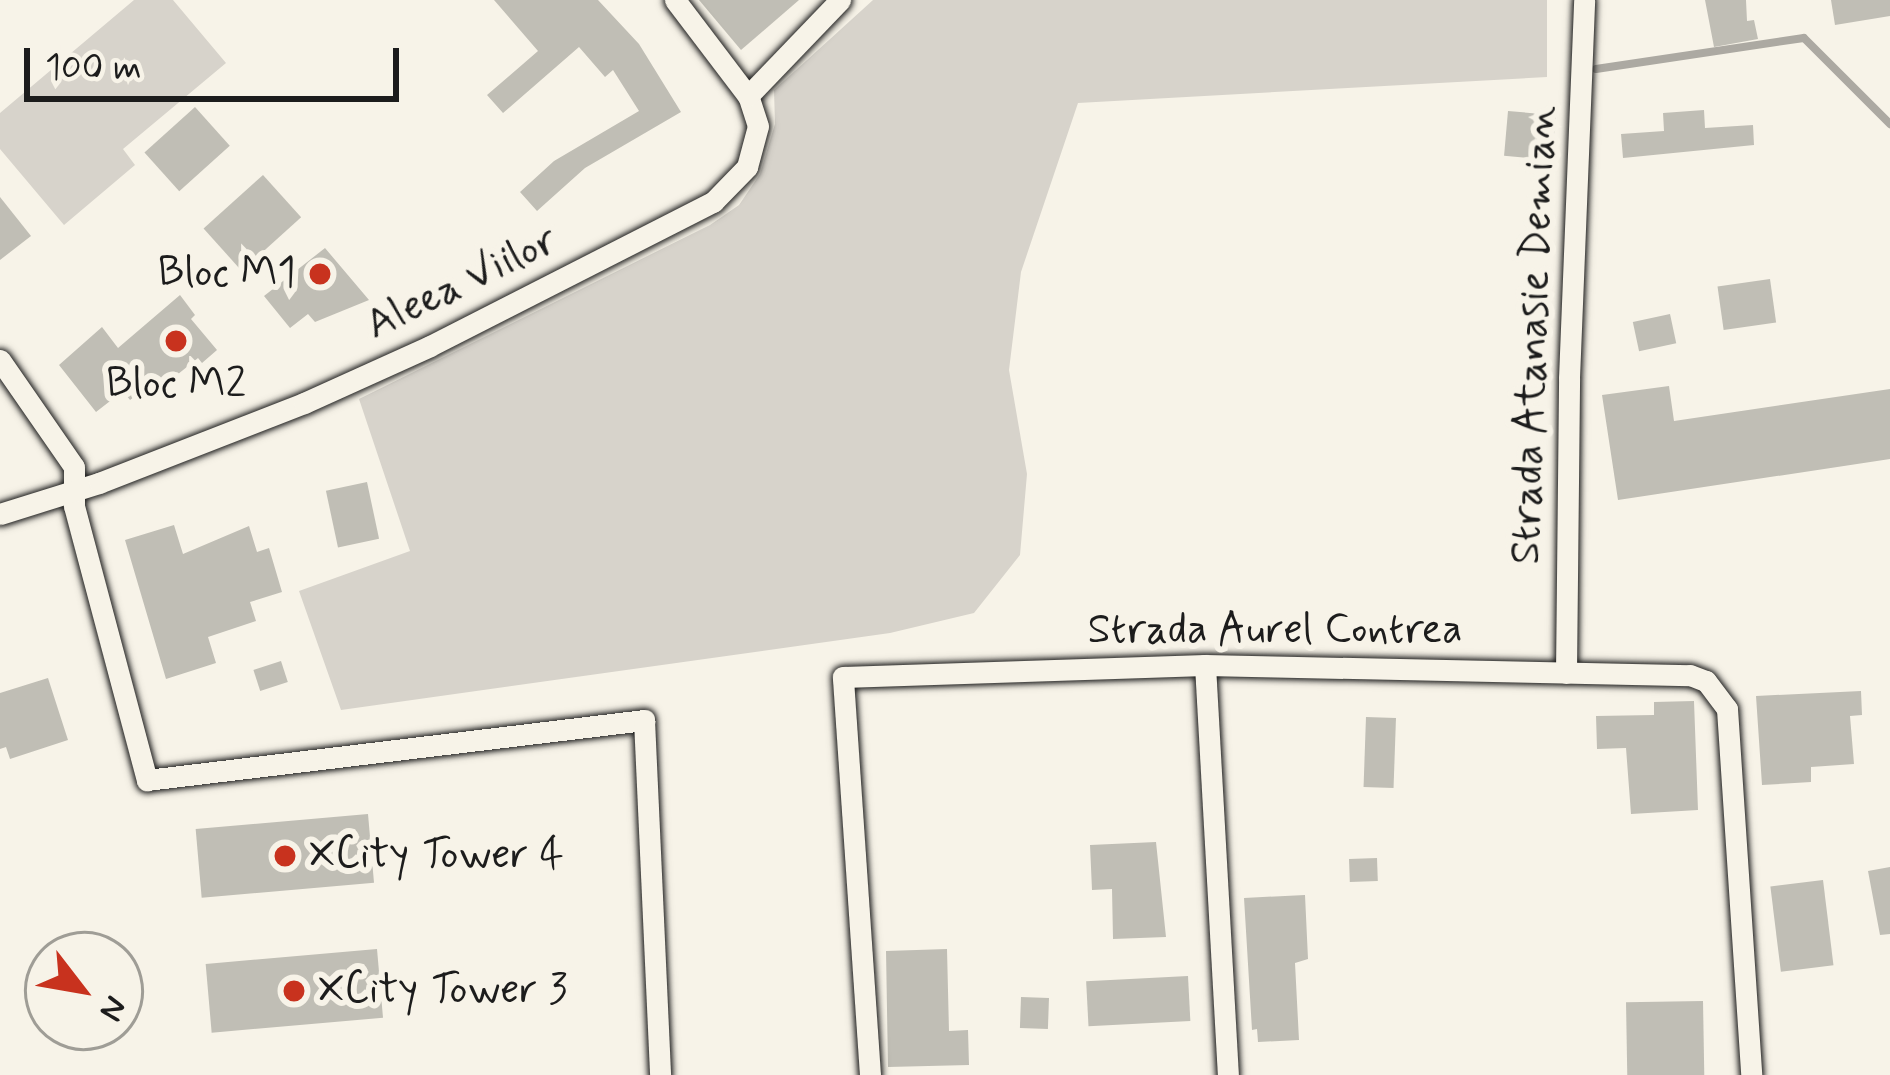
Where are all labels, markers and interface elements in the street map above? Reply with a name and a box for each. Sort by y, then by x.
scale bar [30,24,405,98]
text: 100 m [45,45,142,92]
street label: Strada Atanasie Demian [1502,103,1568,567]
street label: Aleea Viilor [360,217,564,351]
place label: Bloc M1 [158,249,296,299]
marker: Bloc M1 [307,261,333,287]
marker: Bloc M2 [163,328,189,354]
place label: Bloc M2 [106,360,246,410]
street label: Strada Aurel Contrea [1083,606,1467,656]
place label: XCity Tower 4 [309,831,560,881]
marker: XCity Tower 4 [272,843,298,869]
north arrow [24,931,144,1051]
place label: XCity Tower 3 [318,966,564,1016]
marker: XCity Tower 3 [281,978,307,1004]
text: N [88,987,137,1029]

